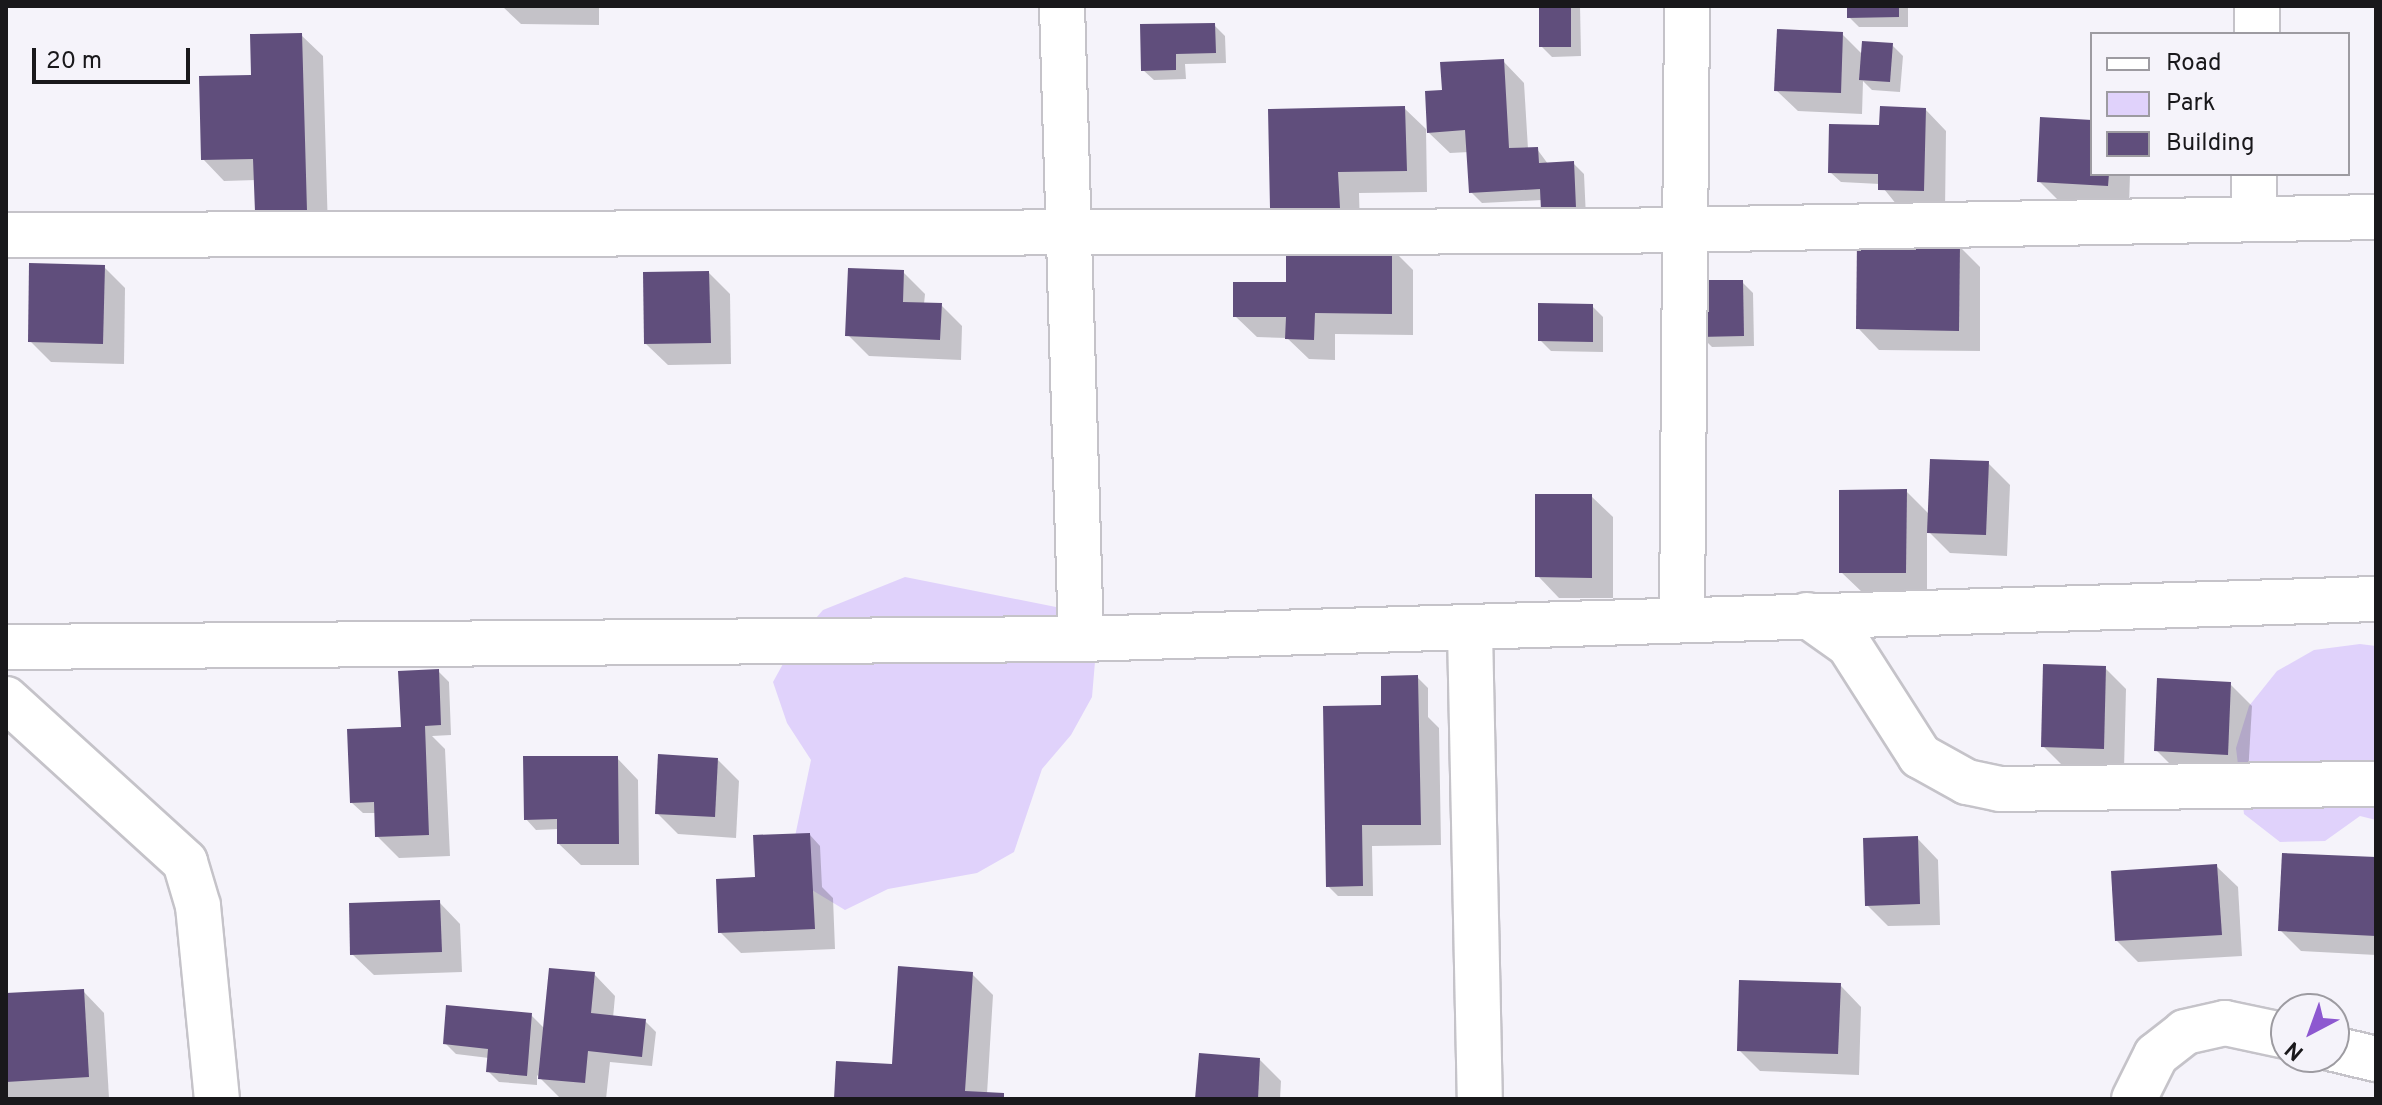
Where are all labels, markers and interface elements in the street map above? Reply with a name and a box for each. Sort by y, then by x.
scale bar [36,32,194,82]
legend [2090,32,2350,176]
text: 20 m [46,47,102,77]
text: Road [2166,49,2222,79]
text: Park [2166,89,2216,119]
text: Building [2166,129,2255,159]
north arrow [2270,993,2350,1073]
text: N [2280,1035,2310,1065]

